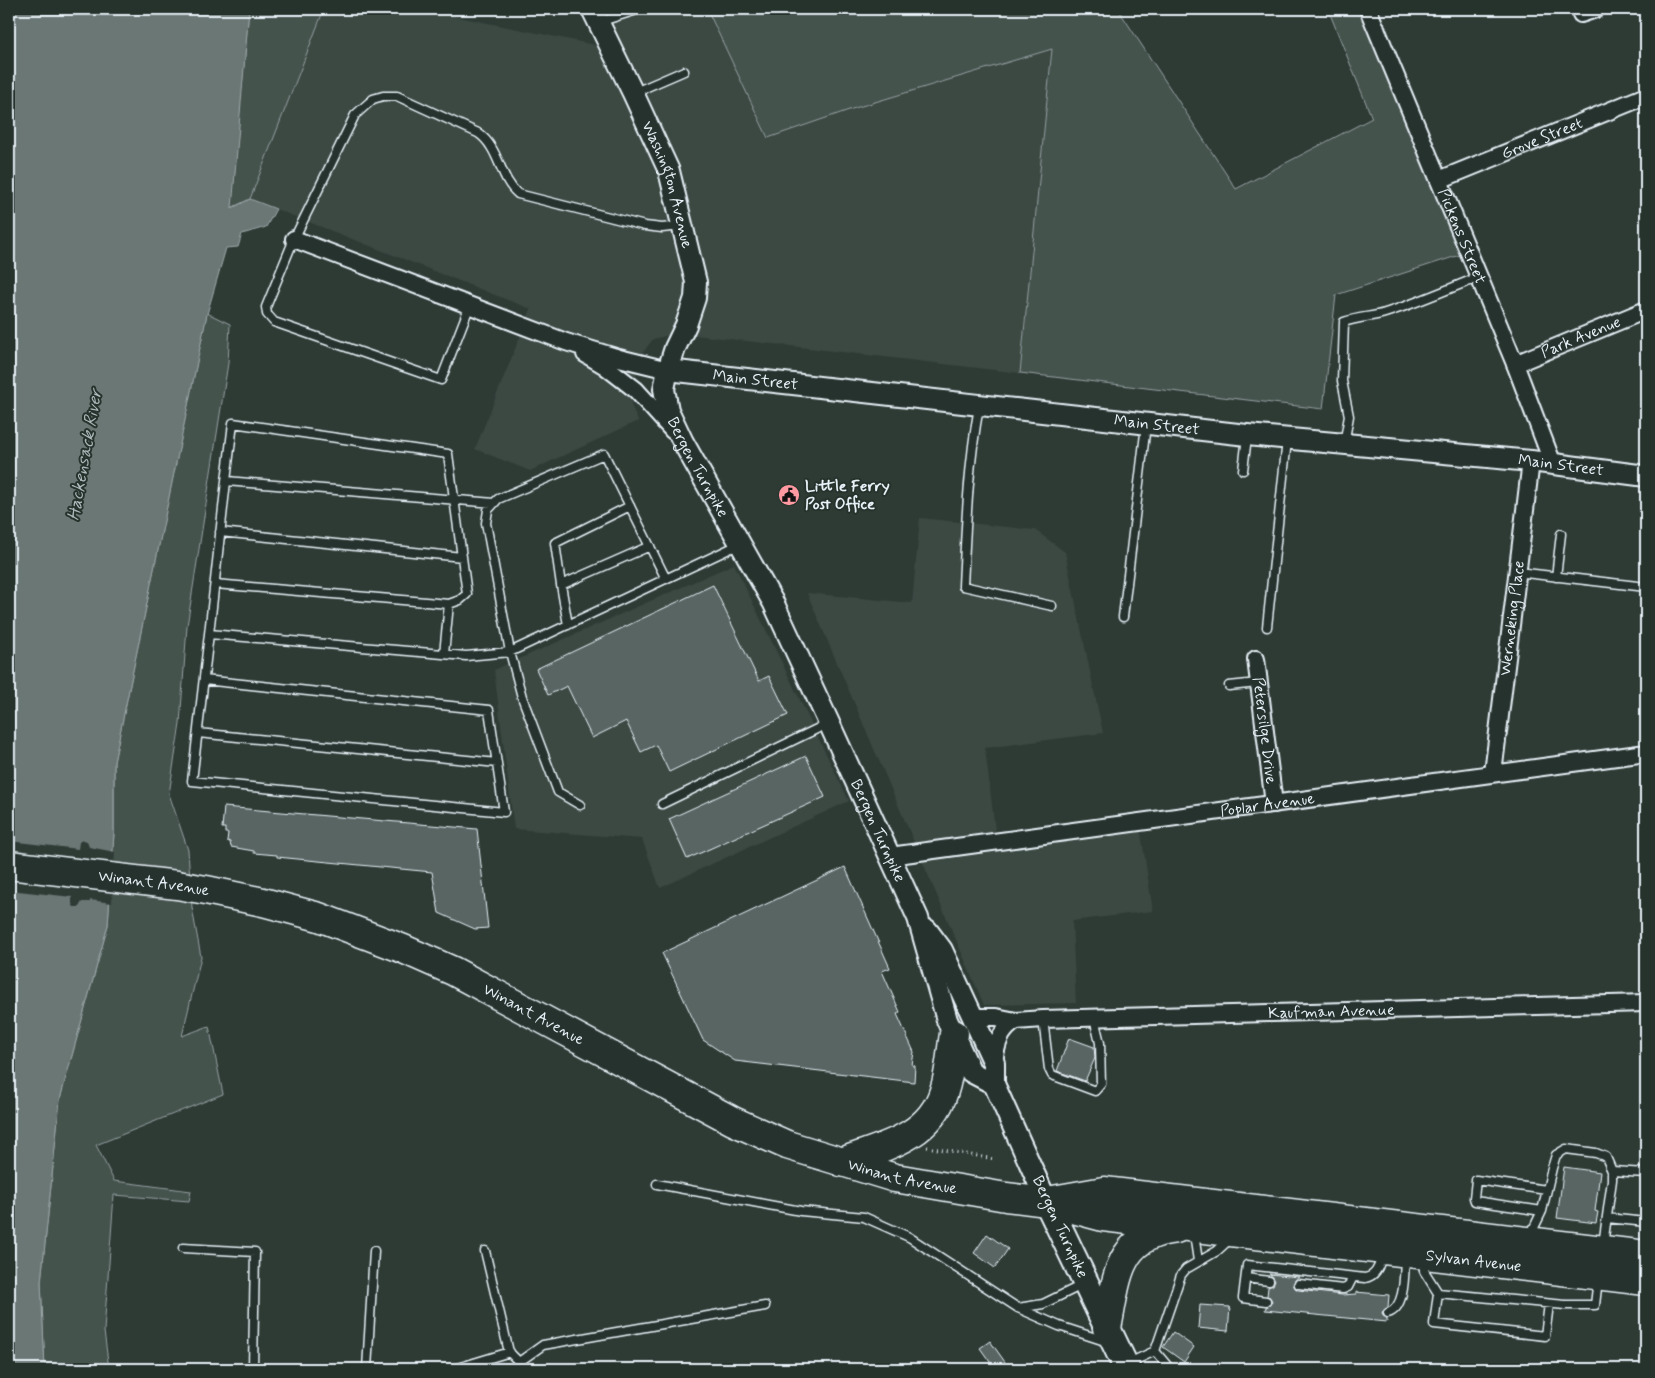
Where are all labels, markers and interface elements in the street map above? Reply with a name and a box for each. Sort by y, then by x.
street label: Grove Street [1498,112,1586,164]
street label: Washington Avenue [637,118,698,251]
street label: Pickens Street [1433,185,1491,288]
street label: Park Avenue [1538,311,1624,363]
street label: Main Street [712,365,800,395]
water label: Hackensack River [62,385,109,522]
street label: Main Street [1113,410,1201,440]
street label: Bergen Turnpike [662,414,734,521]
street label: Main Street [1517,449,1605,481]
place label: Little Ferry Post Office [805,476,890,515]
public building icon: Little Ferry Post Office [777,483,801,507]
street label: Werneking Place [1494,559,1529,677]
street label: Petersilge Drive [1248,676,1282,786]
street label: Bergen Turnpike [846,776,911,885]
street label: Poplar Avenue [1219,788,1317,821]
street label: Winant Avenue [97,865,212,901]
street label: Winant Avenue [479,979,588,1050]
street label: Kaufman Avenue [1268,999,1395,1024]
street label: Winant Avenue [845,1154,959,1199]
street label: Bergen Turnpike [1026,1172,1093,1282]
street label: Sylvan Avenue [1425,1245,1522,1277]

